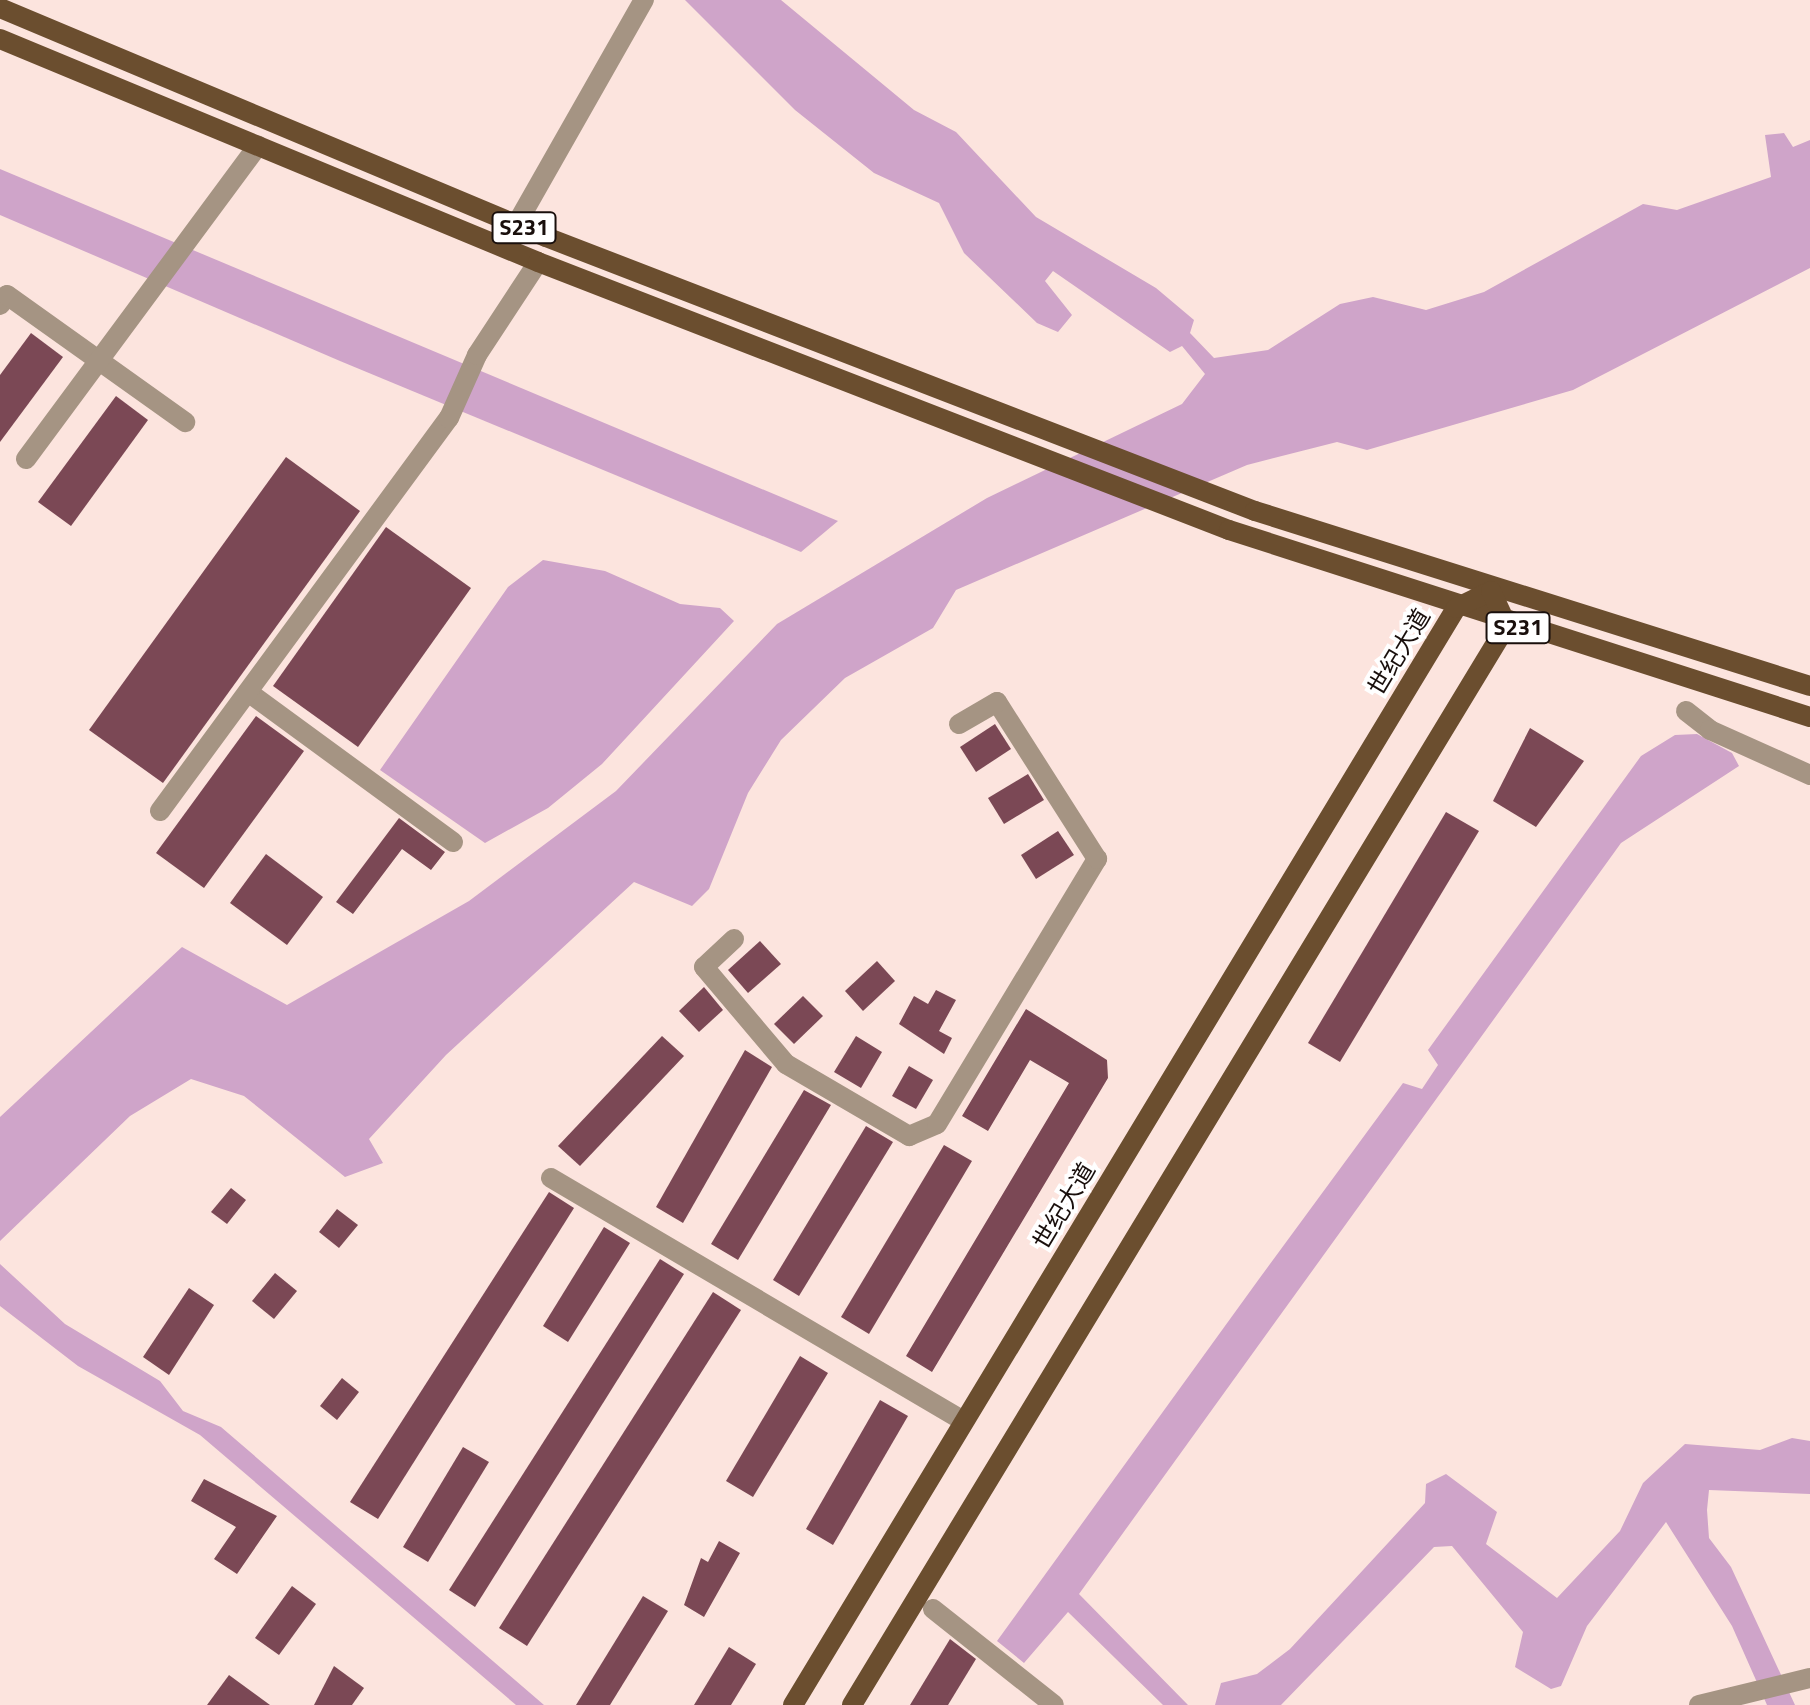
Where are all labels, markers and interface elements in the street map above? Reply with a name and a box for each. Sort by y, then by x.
road number: S231 [490,210,558,246]
street label: 世纪大道 [1362,603,1436,701]
road number: S231 [1484,610,1552,646]
street label: 世纪大道 [1027,1157,1101,1255]

